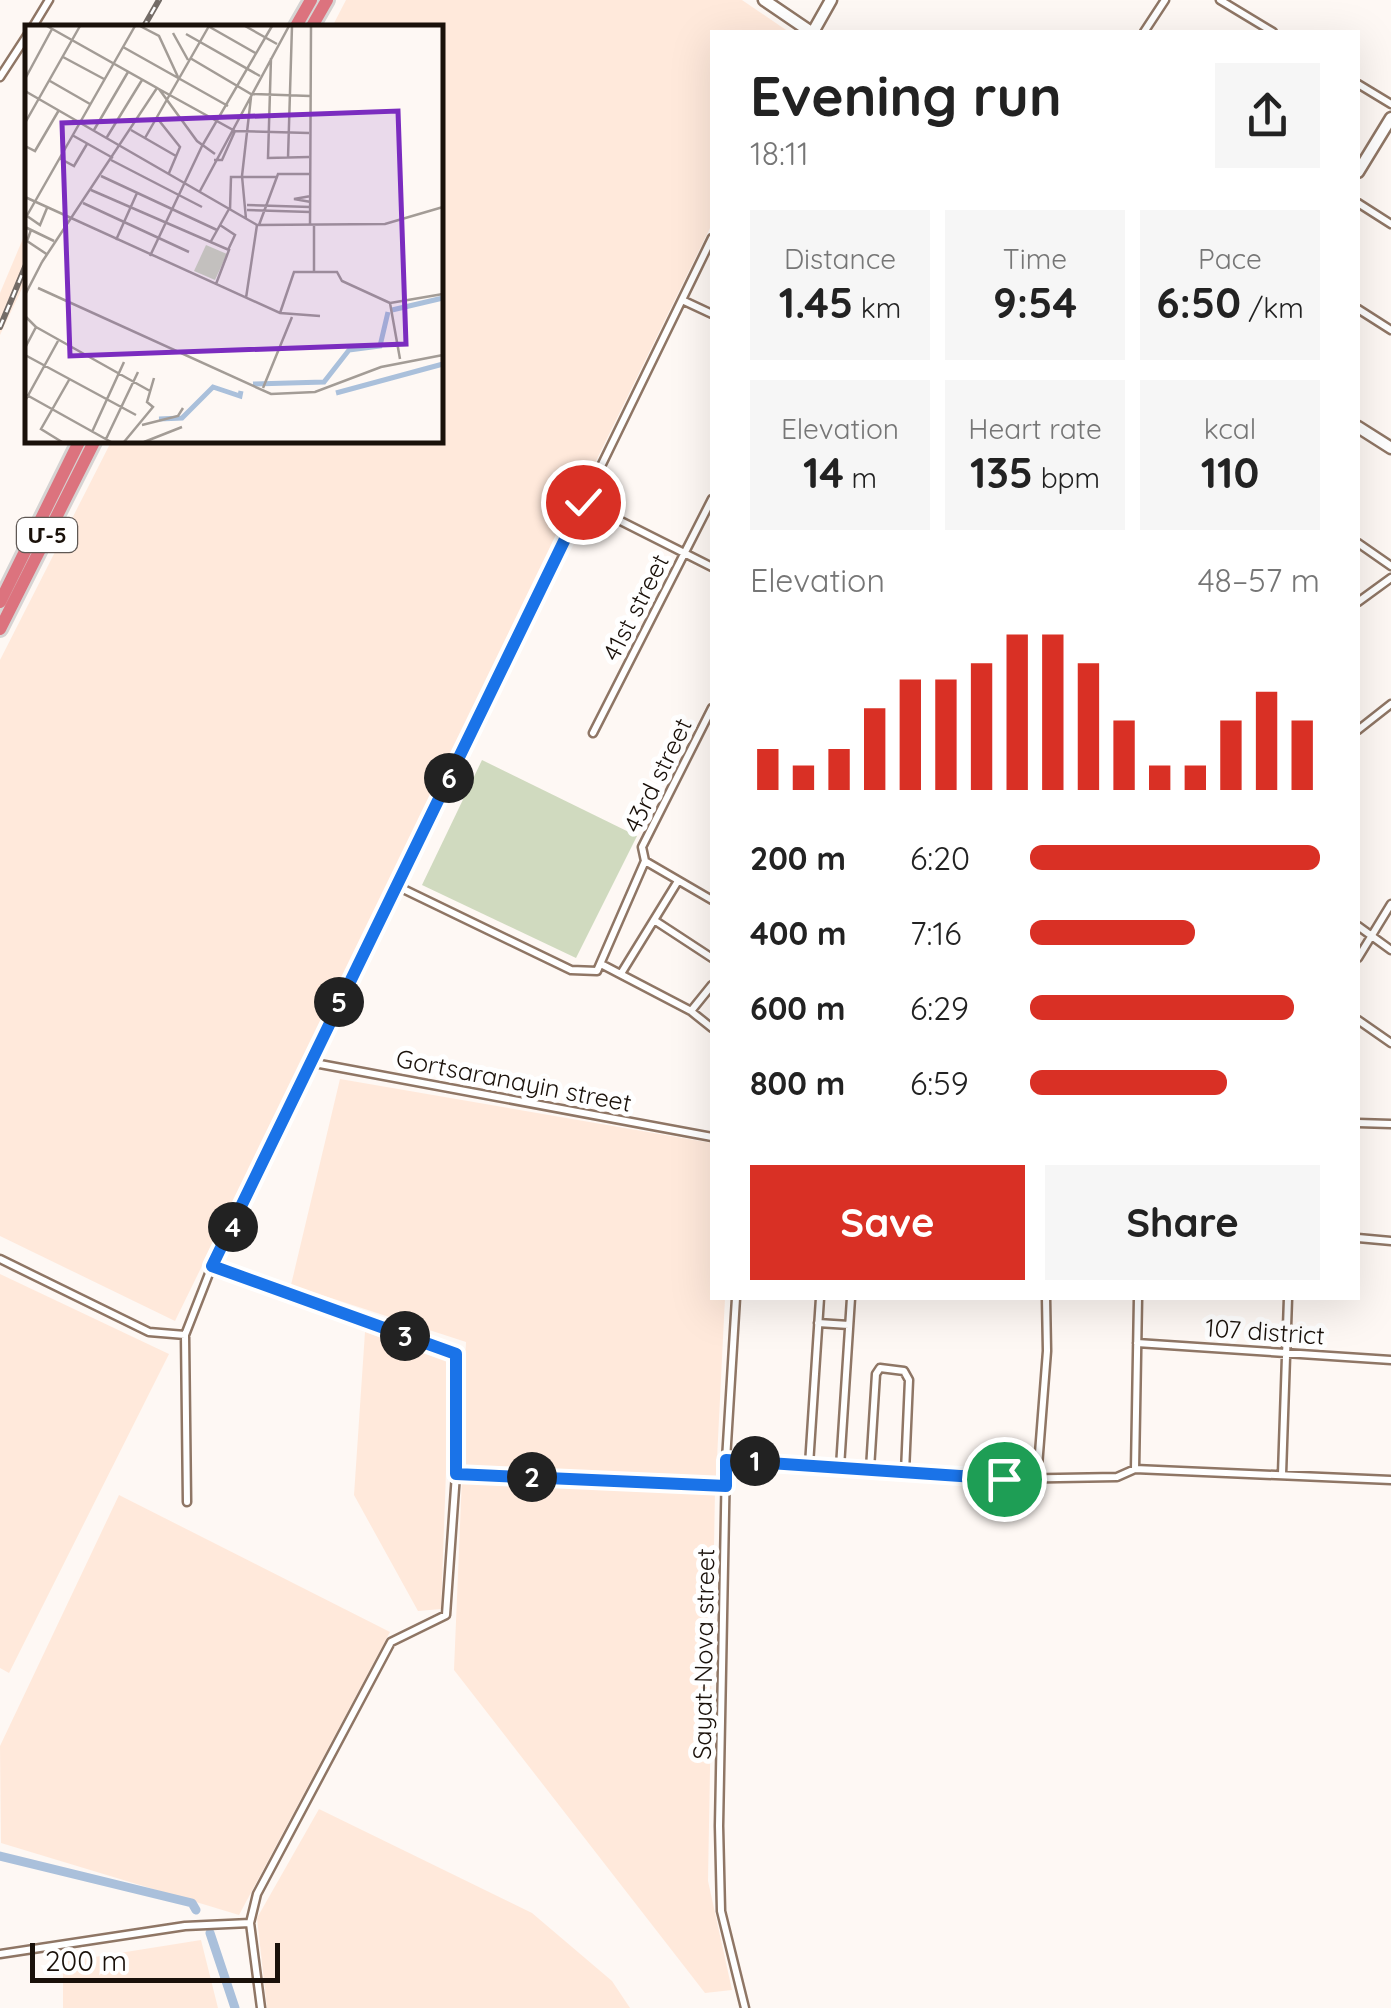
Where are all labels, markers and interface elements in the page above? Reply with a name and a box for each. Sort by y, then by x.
inset map [25,25,442,442]
text: Evening run [750,61,1062,130]
button: share [1215,63,1320,168]
text: 18:11 [750,133,809,173]
text: Distance [784,241,896,276]
text: Time [1003,241,1067,276]
text: Pace [1198,241,1262,276]
text: 1.45 [779,276,853,329]
text: 9:54 [993,276,1077,329]
text: 6:50 [1156,276,1241,329]
text: km [853,290,901,325]
text: /km [1241,290,1304,325]
text: Elevation [781,411,899,446]
text: Heart rate [968,411,1102,446]
text: kcal [1204,411,1256,446]
text: 14 [803,446,844,499]
text: 135 [970,446,1033,499]
text: 110 [1201,446,1259,499]
pin [541,460,626,545]
text: m [844,460,877,495]
text: bpm [1033,460,1100,495]
icon: check [556,475,611,530]
road number: Մ-5 [17,518,77,552]
street label: 41st street [595,549,675,665]
text: Elevation [750,560,885,600]
text: 48–57 m [1198,560,1320,600]
street label: 43rd street [616,713,698,837]
pin: 6 [424,753,474,803]
text: 6 [441,760,457,795]
text: 200 m [750,838,846,878]
text: 6:20 [910,838,970,878]
text: 400 m [750,913,847,953]
text: 7:16 [910,913,961,953]
pin: 5 [314,977,364,1027]
text: 5 [331,984,347,1019]
text: 600 m [750,988,845,1028]
text: 6:29 [910,988,969,1028]
street label: Gortsaranayin street [394,1042,634,1118]
text: 800 m [750,1063,845,1103]
text: 6:59 [910,1063,969,1103]
button: Save [750,1165,1025,1280]
button: Share [1045,1165,1320,1280]
pin: 4 [208,1202,258,1252]
text: 4 [225,1209,241,1244]
pin: 3 [380,1311,430,1361]
street label: 107 district [1204,1311,1326,1351]
text: 3 [397,1318,413,1353]
pin: 1 [730,1436,780,1486]
pin [962,1437,1047,1522]
text: 1 [750,1443,760,1478]
pin: 2 [507,1452,557,1502]
icon: arrive [977,1452,1032,1507]
text: 2 [524,1459,540,1494]
street label: Sayat-Nova street [686,1548,720,1760]
scale bar [30,1938,280,1982]
text: 200 m [45,1943,127,1978]

